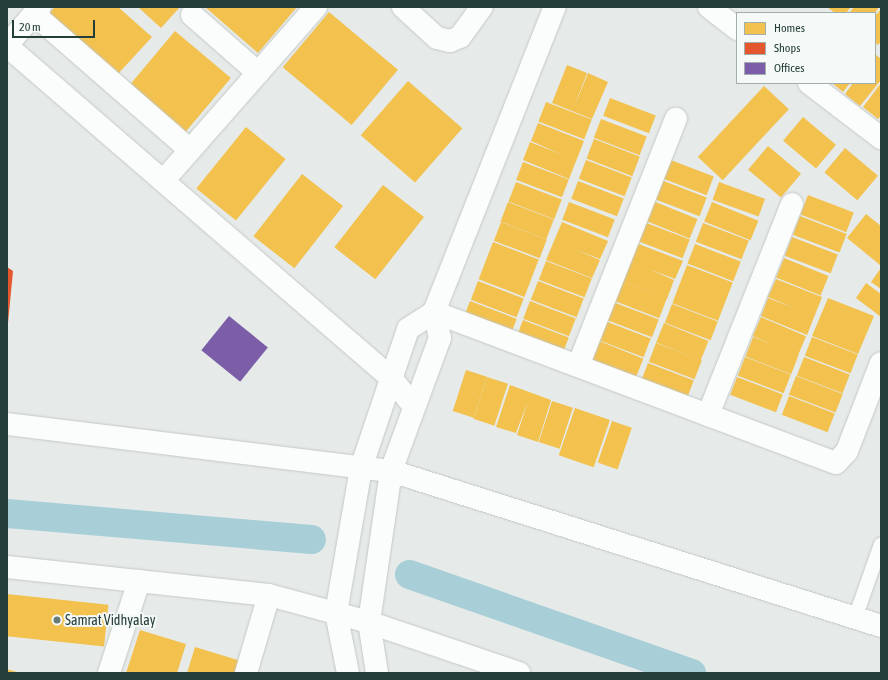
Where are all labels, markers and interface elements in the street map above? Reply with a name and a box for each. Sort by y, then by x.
scale bar [14,12,97,38]
legend [736,12,876,84]
text: 20 m [19,20,41,34]
text: Homes [774,21,805,35]
text: Shops [774,41,800,55]
text: Offices [774,61,804,75]
place label: Samrat Vidhyalay [65,612,155,628]
marker: Samrat Vidhyalay [52,615,62,625]

